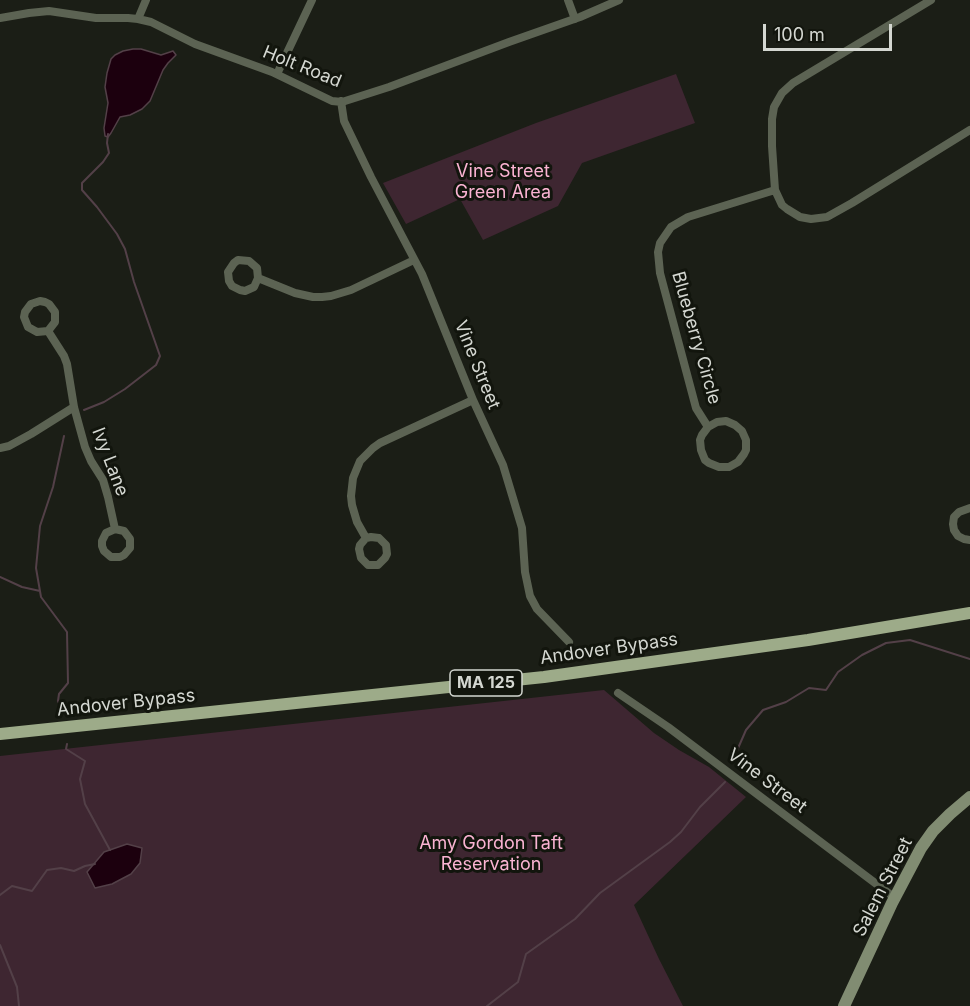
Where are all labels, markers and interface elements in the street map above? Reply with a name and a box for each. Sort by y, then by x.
scale bar [766,12,895,50]
text: 100 m [774,24,825,45]
street label: Holt Road [259,41,345,93]
park label: Vine Street Green Area [455,161,551,204]
street label: Blueberry Circle [667,269,725,407]
street label: Vine Street [449,317,505,413]
street label: Ivy Lane [87,425,133,499]
street label: Andover Bypass [539,629,679,669]
road number: MA 125 [450,670,522,696]
street label: Andover Bypass [56,685,196,721]
street label: Vine Street [723,744,811,818]
park label: Amy Gordon Taft Reservation [419,833,563,876]
street label: Salem Street [849,834,917,940]

